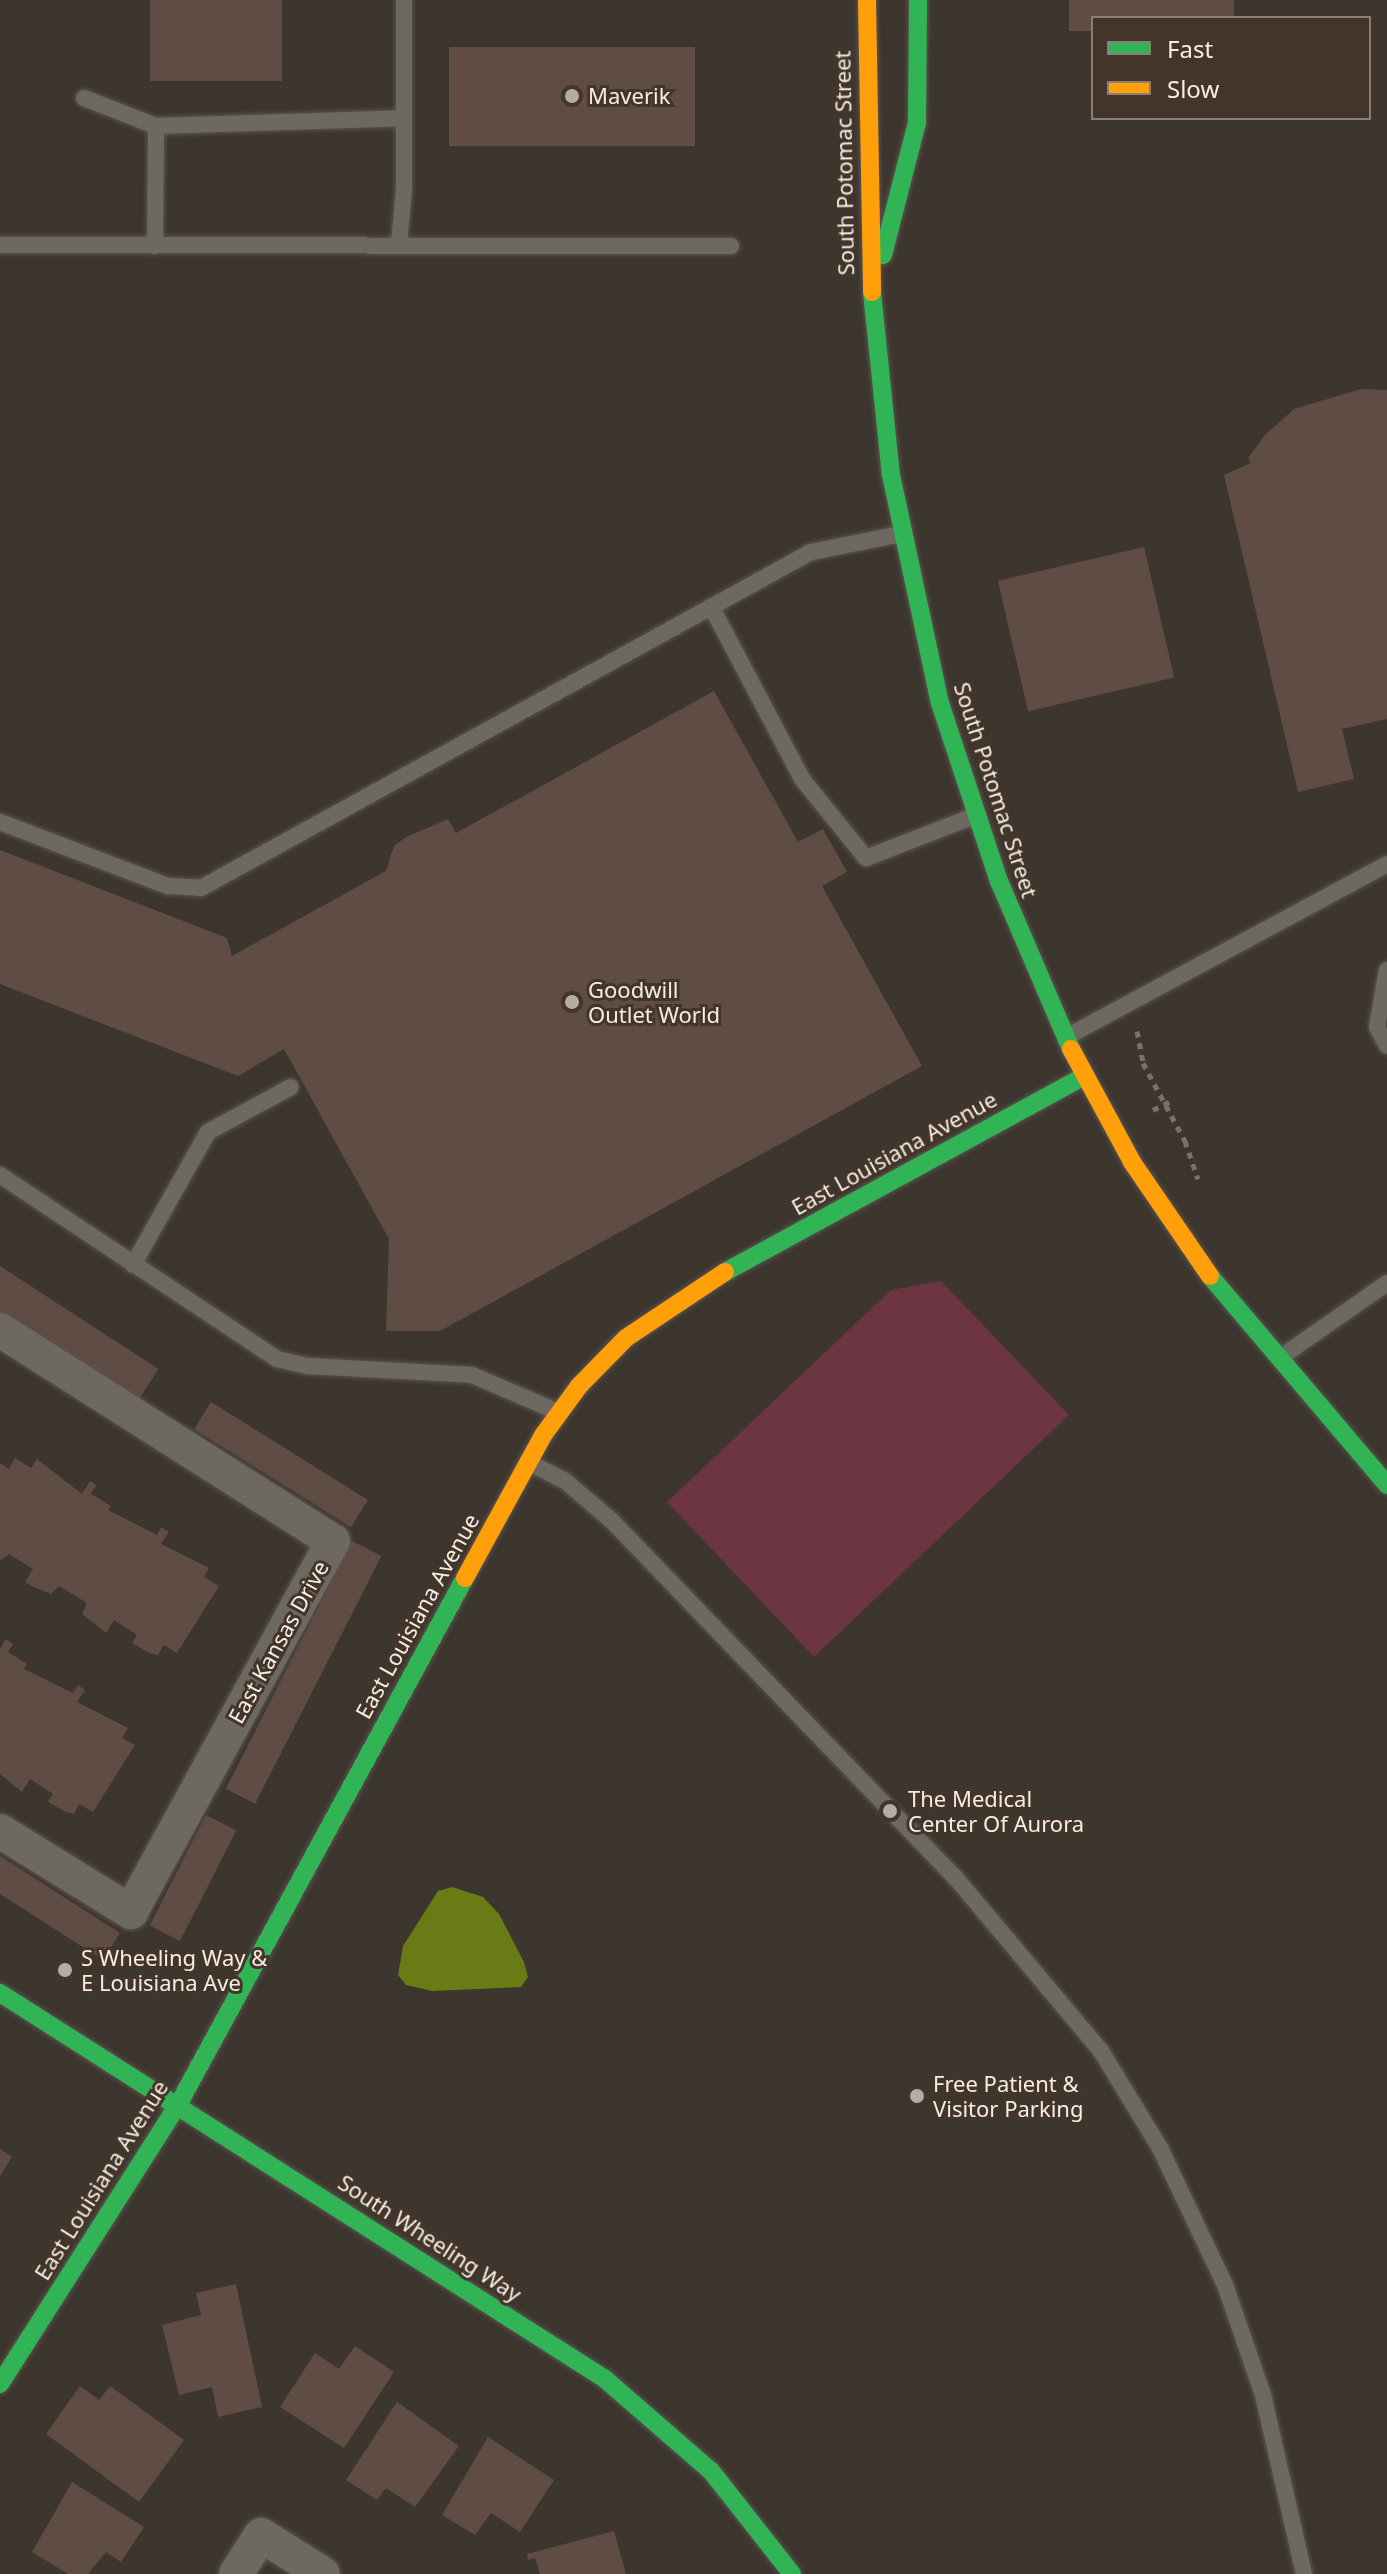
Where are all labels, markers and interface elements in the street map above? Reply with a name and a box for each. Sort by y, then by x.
legend [1091,16,1371,120]
text: Fast [1167,32,1213,65]
street label: South Potomac Street [829,50,859,276]
text: Slow [1167,72,1219,105]
place label: Maverik [588,83,670,109]
marker: Maverik [563,87,581,105]
street label: South Potomac Street [949,679,1043,901]
place label: Goodwill Outlet World [588,976,720,1028]
marker: Goodwill Outlet World [563,993,581,1011]
street label: East Louisiana Avenue [787,1086,1001,1220]
street label: East Louisiana Avenue [350,1509,484,1723]
street label: East Kansas Drive [222,1556,334,1728]
place label: The Medical Center Of Aurora [908,1785,1084,1836]
marker: The Medical Center Of Aurora [879,1800,901,1822]
place label: S Wheeling Way & E Louisiana Ave [81,1944,267,1996]
marker: S Wheeling Way & E Louisiana Ave [56,1961,74,1979]
place label: Free Patient & Visitor Parking [933,2070,1083,2122]
street label: East Louisiana Avenue [29,2075,173,2285]
marker: Free Patient & Visitor Parking [908,2087,926,2105]
street label: South Wheeling Way [334,2169,526,2307]

